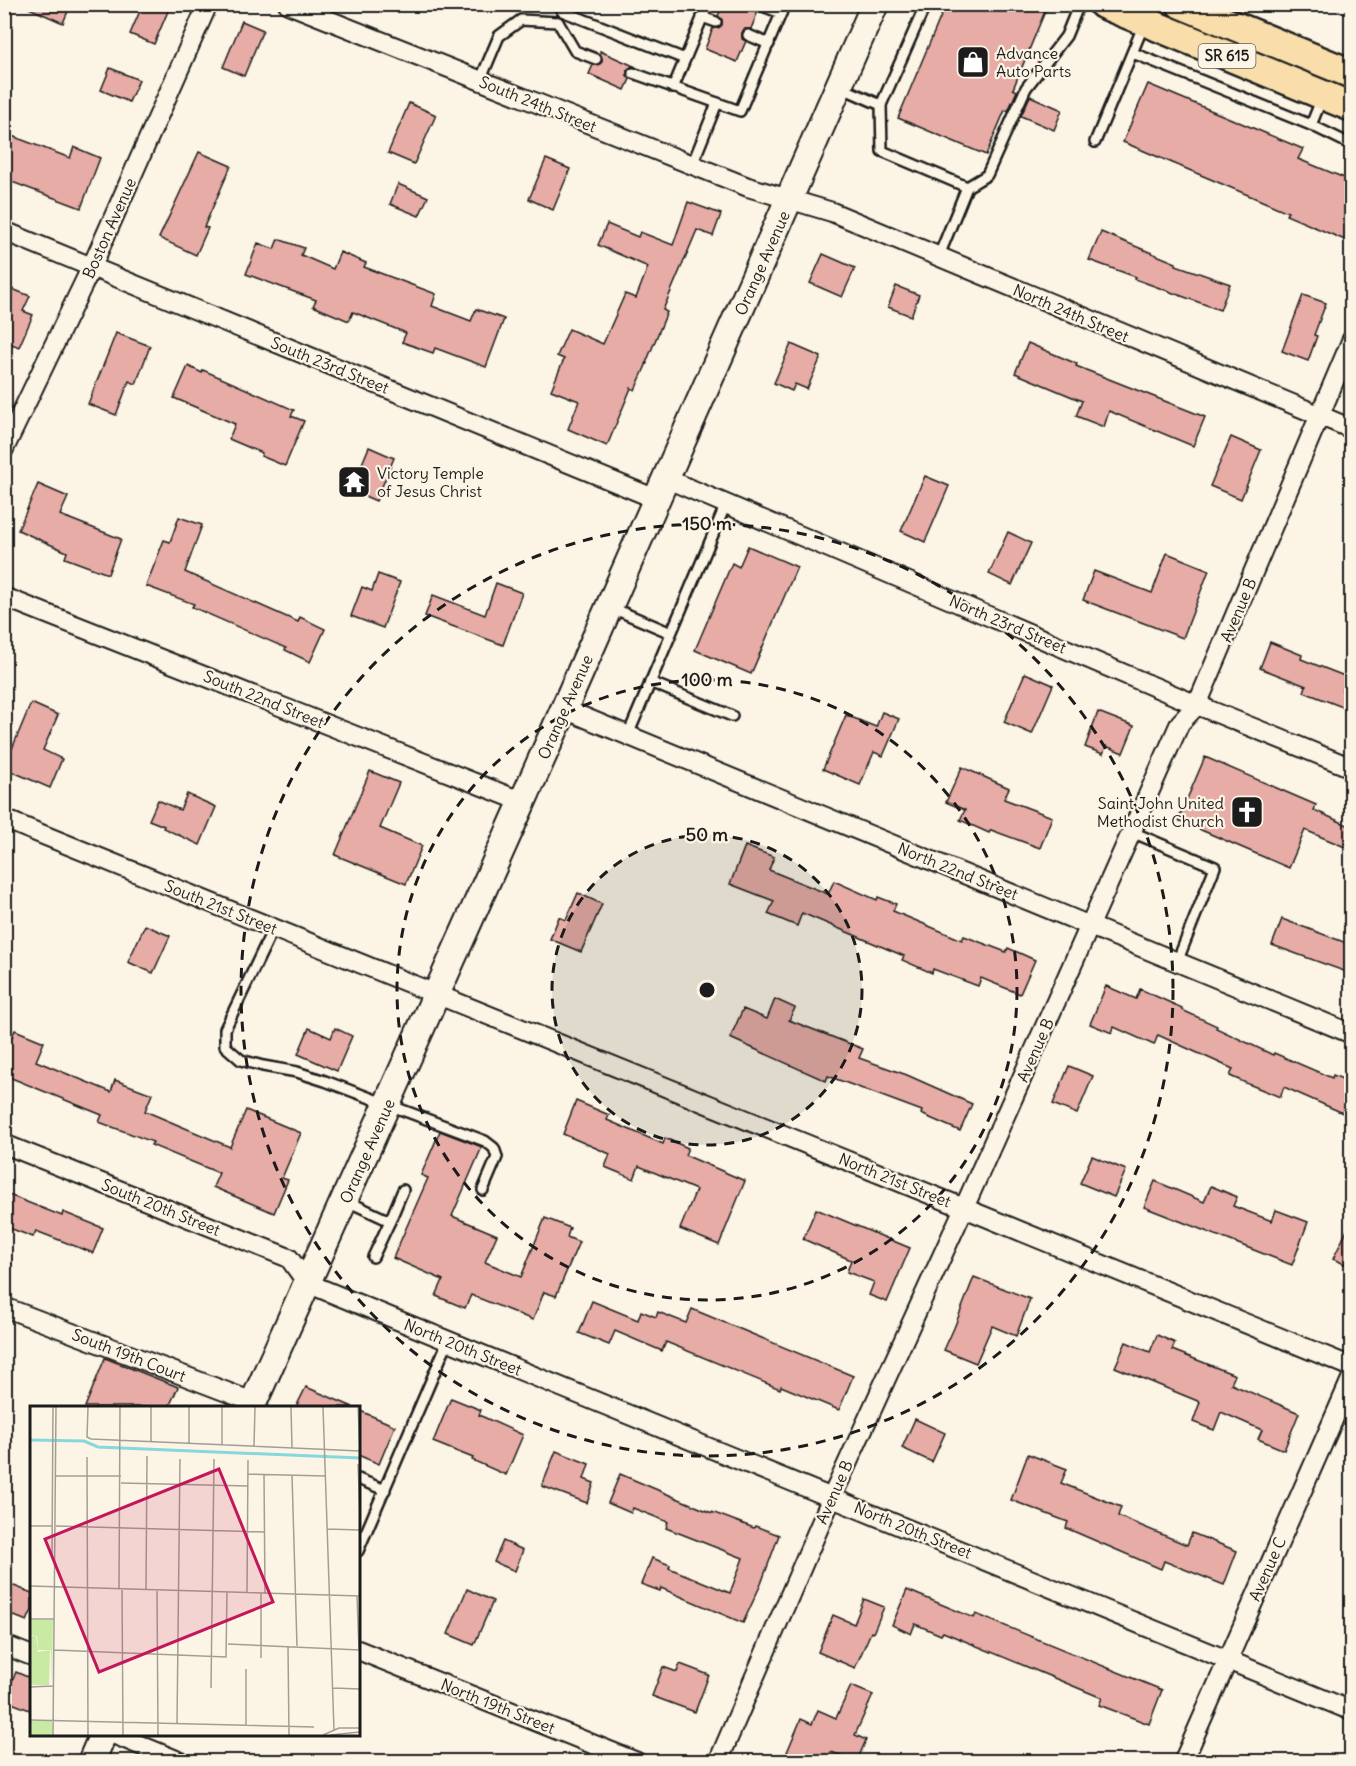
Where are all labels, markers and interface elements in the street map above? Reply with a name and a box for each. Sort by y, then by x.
place label: Advance Auto Parts [996,43,1071,81]
shop icon: Advance Auto Parts [955,44,991,80]
road number: SR 615 [1198,44,1256,68]
street label: South 24th Street [477,71,600,137]
street label: Boston Avenue [78,175,140,281]
street label: Orange Avenue [730,208,794,318]
street label: North 24th Street [1010,280,1132,347]
street label: South 23rd Street [268,332,393,398]
place label: Victory Temple of Jesus Christ [377,463,484,501]
temple icon: Victory Temple of Jesus Christ [336,464,372,500]
text: 150 m [682,512,732,535]
street label: Avenue B [1216,575,1260,645]
street label: North 23rd Street [947,590,1070,658]
street label: Orange Avenue [533,652,597,762]
street label: South 22nd Street [201,666,328,733]
text: 100 m [682,668,733,691]
place label: Saint John United Methodist Church [1097,793,1224,831]
church icon: Saint John United Methodist Church [1229,794,1265,830]
text: 50 m [686,823,728,846]
street label: North 22nd Street [895,838,1021,904]
street label: South 21st Street [162,875,281,939]
centre of rings [697,980,717,1000]
street label: Avenue B [1012,1015,1058,1085]
street label: Orange Avenue [335,1096,399,1206]
street label: North 21st Street [836,1148,955,1212]
street label: South 20th Street [99,1174,224,1240]
street label: North 20th Street [401,1314,525,1380]
street label: South 19th Court [69,1324,189,1386]
inset map [30,1406,360,1736]
street label: Avenue B [811,1457,857,1527]
street label: North 20th Street [851,1497,975,1563]
street label: Avenue C [1244,1534,1290,1604]
street label: North 19th Street [438,1674,559,1738]

